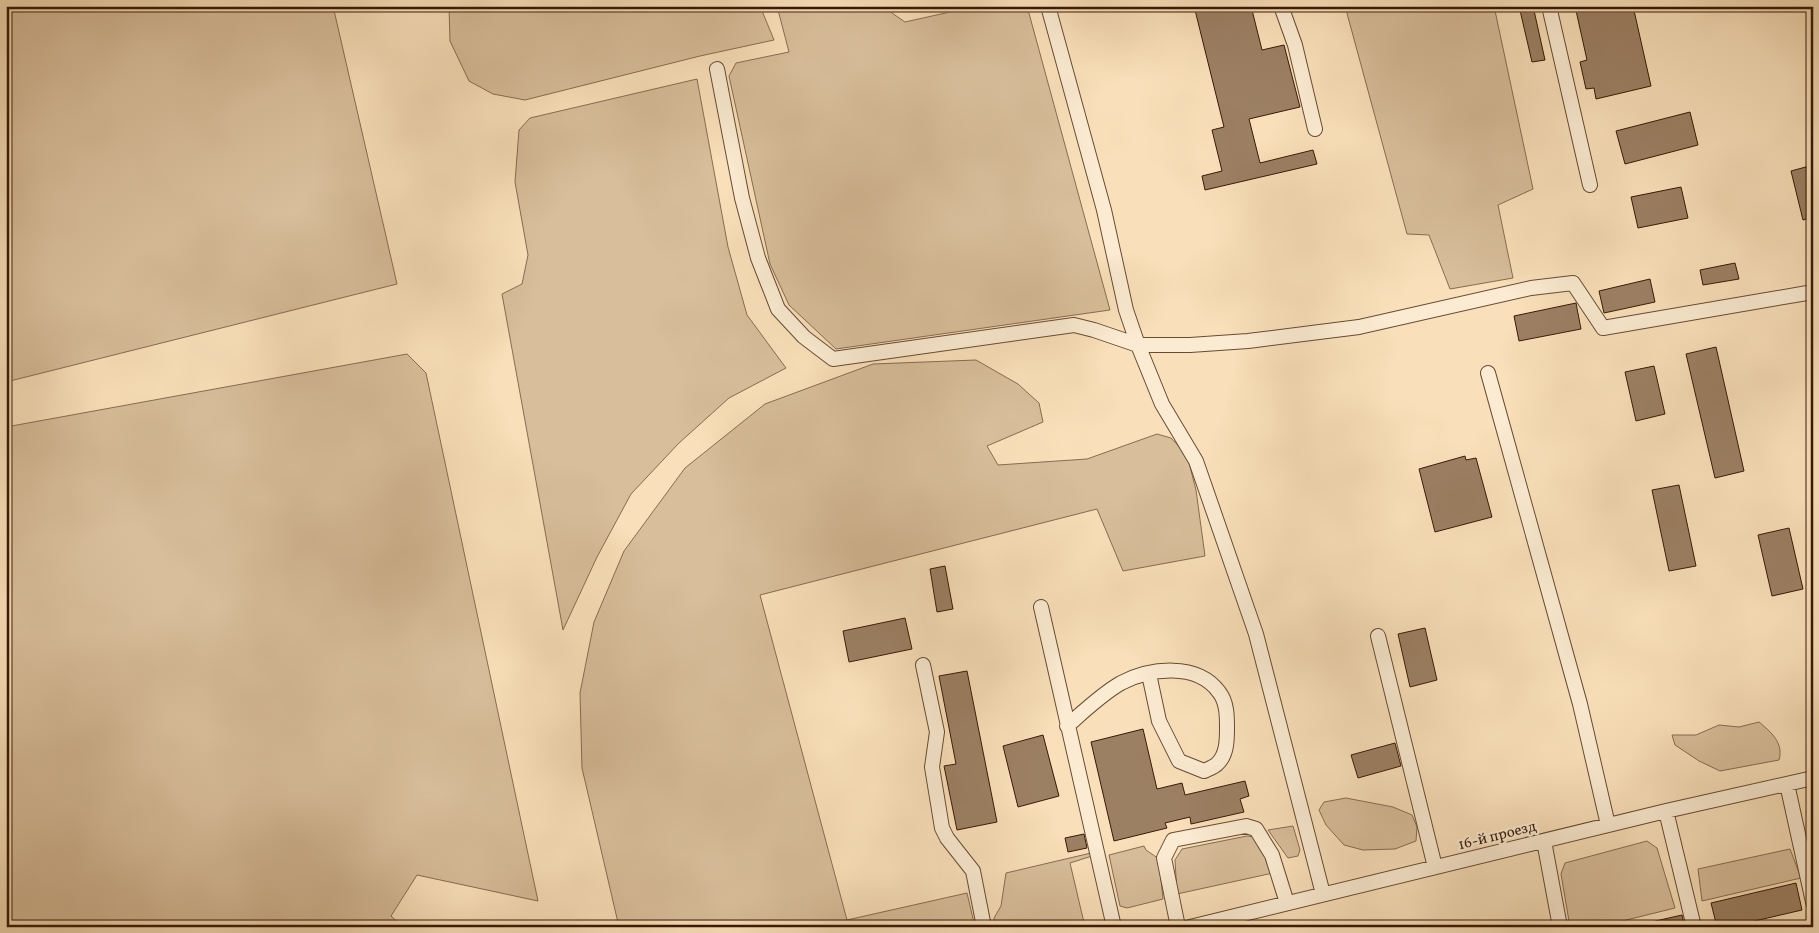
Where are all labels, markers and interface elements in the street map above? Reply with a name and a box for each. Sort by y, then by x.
street label: 16-й проезд [1456,817,1539,856]

